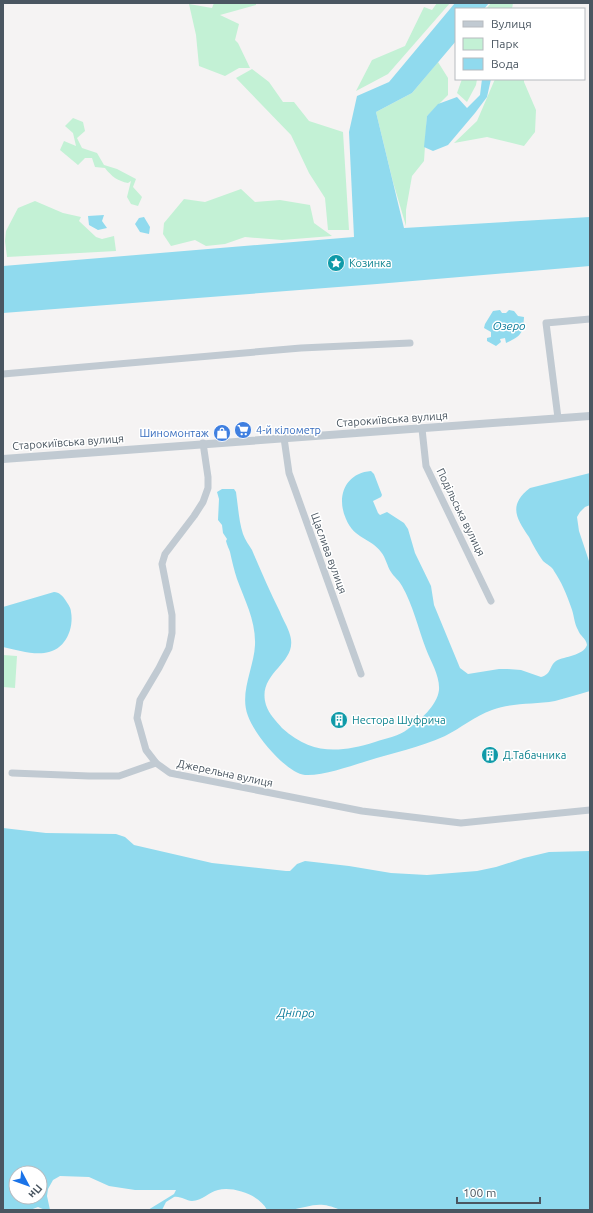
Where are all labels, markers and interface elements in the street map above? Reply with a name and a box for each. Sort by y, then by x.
legend [455,8,585,80]
text: Вулиця [491,17,532,30]
text: Парк [491,37,519,50]
text: Вода [491,57,519,70]
place icon: Козинка [326,253,346,273]
place label: Козинка [349,257,391,269]
water label: Озеро [492,319,526,332]
street label: Старокиївська вулиця [336,409,448,429]
supermarket icon: 4-й кілометр [233,420,253,440]
shop icon: Шиномонтаж [212,423,232,443]
place label: 4-й кілометр [256,424,321,436]
place label: Шиномонтаж [139,427,209,439]
street label: Старокиївська вулиця [12,432,124,452]
street label: Подільська вулиця [434,466,488,558]
street label: Щаслива вулиця [309,511,349,595]
building icon: Нестора Шуфрича [329,710,349,730]
place label: Нестора Шуфрича [352,714,446,726]
building icon: Д.Табачника [480,745,500,765]
place label: Д.Табачника [503,749,566,761]
street label: Джерельна вулиця [176,757,274,789]
water label: Дніпро [275,1006,315,1019]
north arrow [8,1165,48,1205]
scale bar [457,1179,540,1205]
text: Пн [26,1182,45,1201]
text: 100 m [463,1186,496,1199]

